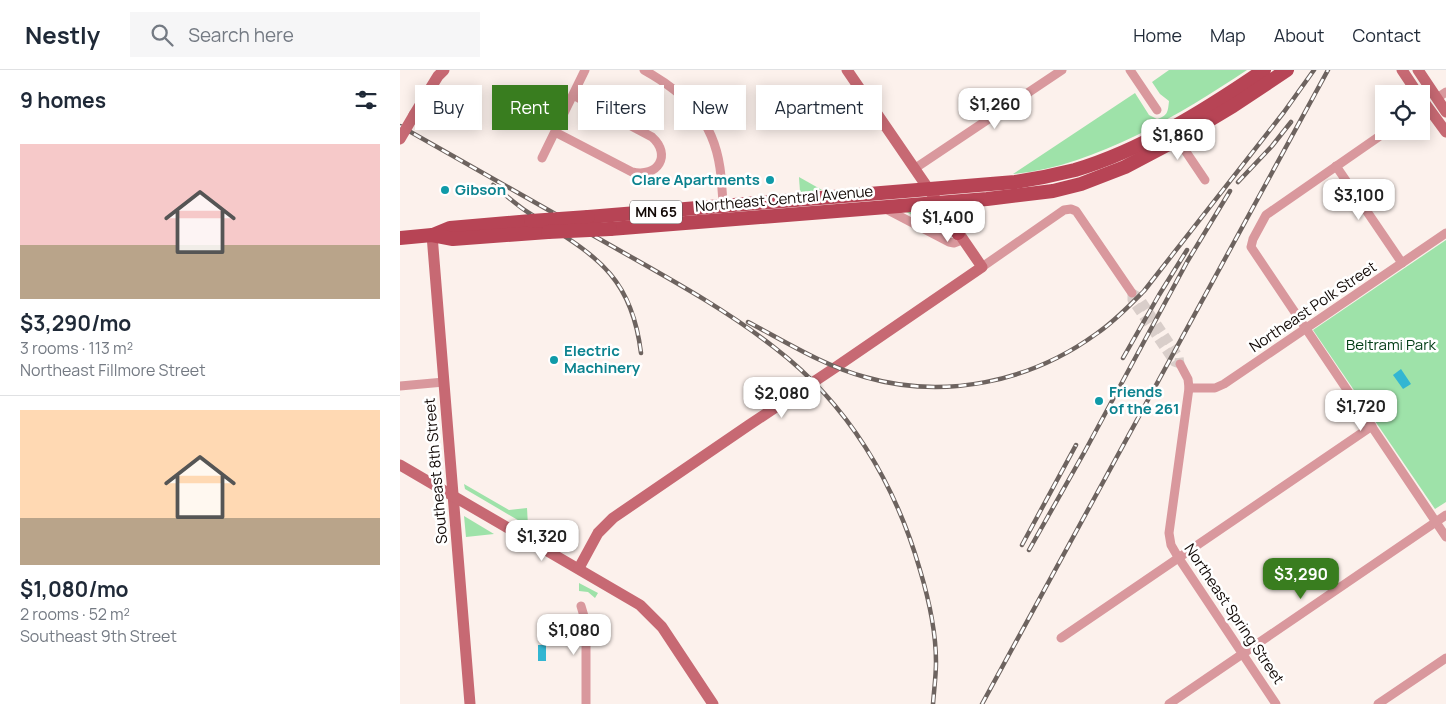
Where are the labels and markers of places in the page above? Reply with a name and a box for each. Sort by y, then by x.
pin: $1,260 [954,88,1036,130]
pin: $1,860 [1137,118,1219,161]
place label: Clare Apartments [632,169,760,190]
marker: Clare Apartments [764,174,776,186]
pin: $3,100 [1318,178,1400,221]
place label: Gibson [455,179,506,200]
marker: Gibson [439,184,451,196]
pin: $1,400 [907,200,989,243]
place label: Electric Machinery [564,340,641,378]
marker: Electric Machinery [548,354,560,366]
pin: $2,080 [741,376,823,419]
place label: Friends of the 261 [1109,381,1179,419]
pin: $1,720 [1320,390,1402,432]
marker: Friends of the 261 [1093,395,1105,407]
pin: $1,320 [501,520,583,562]
pin: $3,290 [1260,558,1342,600]
pin: $1,080 [533,614,615,656]

